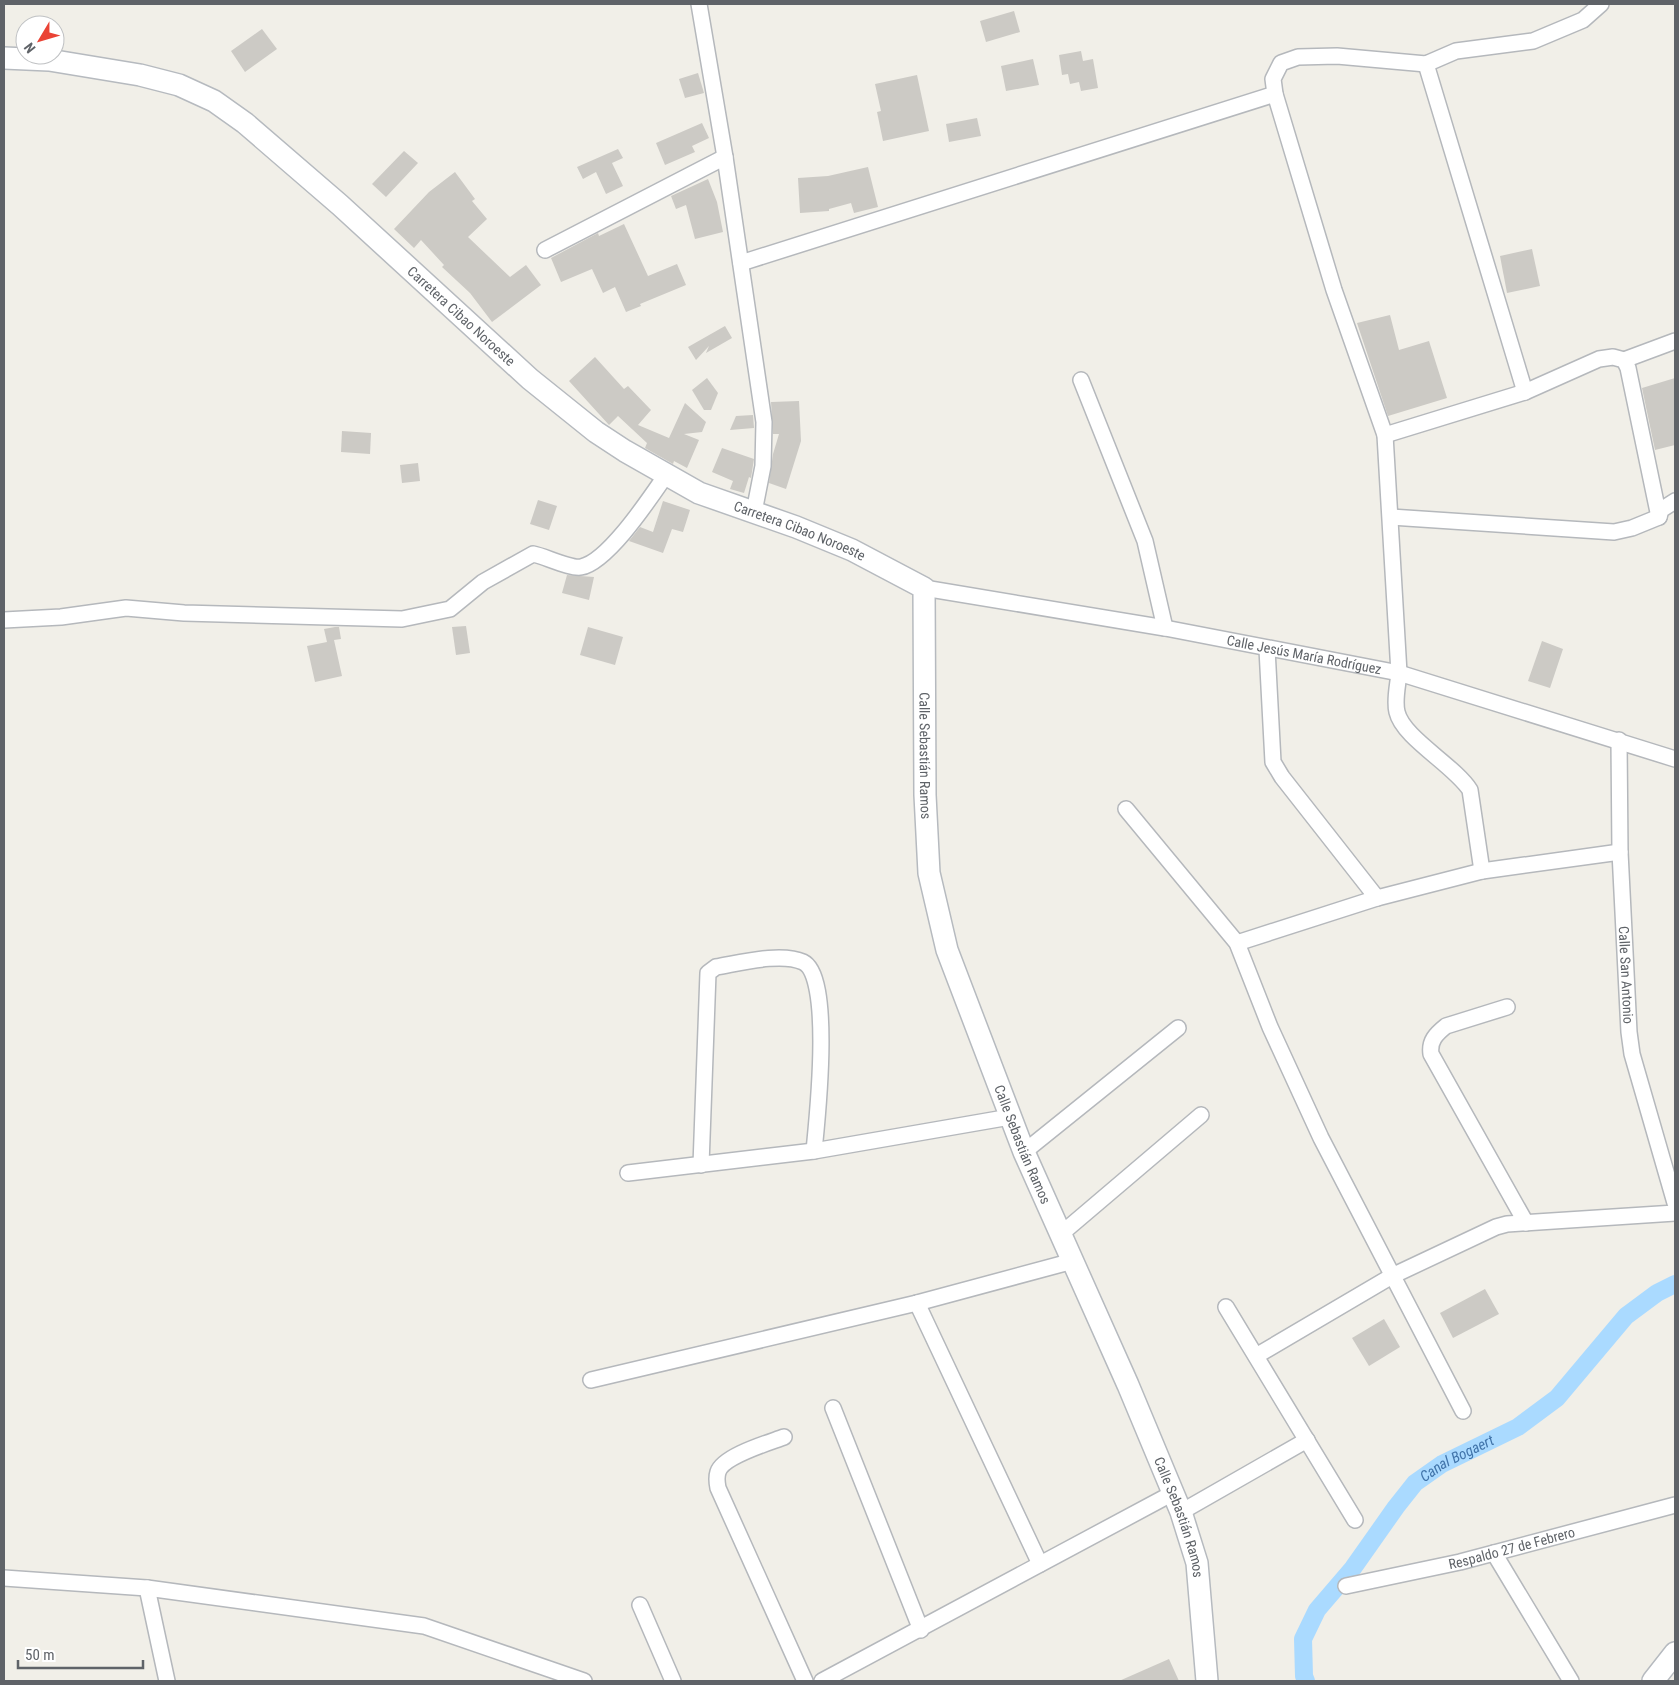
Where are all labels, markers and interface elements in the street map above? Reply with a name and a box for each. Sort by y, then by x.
north arrow [15,15,65,65]
text: N [21,40,39,56]
street label: Carretera Cibao Noroeste [404,263,519,370]
street label: Carretera Cibao Noroeste [732,498,869,564]
street label: Calle Jesús María Rodríguez [1225,632,1383,677]
street label: Calle Sebastián Ramos [917,692,934,820]
street label: Calle San Antonio [1616,926,1637,1024]
street label: Calle Sebastián Ramos [991,1083,1054,1206]
water label: Canal Bogaert [1416,1431,1497,1486]
street label: Calle Sebastián Ramos [1151,1455,1206,1578]
street label: Respaldo 27 de Febrero [1447,1524,1577,1572]
scale bar [18,1638,142,1670]
text: 50 m [25,1646,55,1664]

